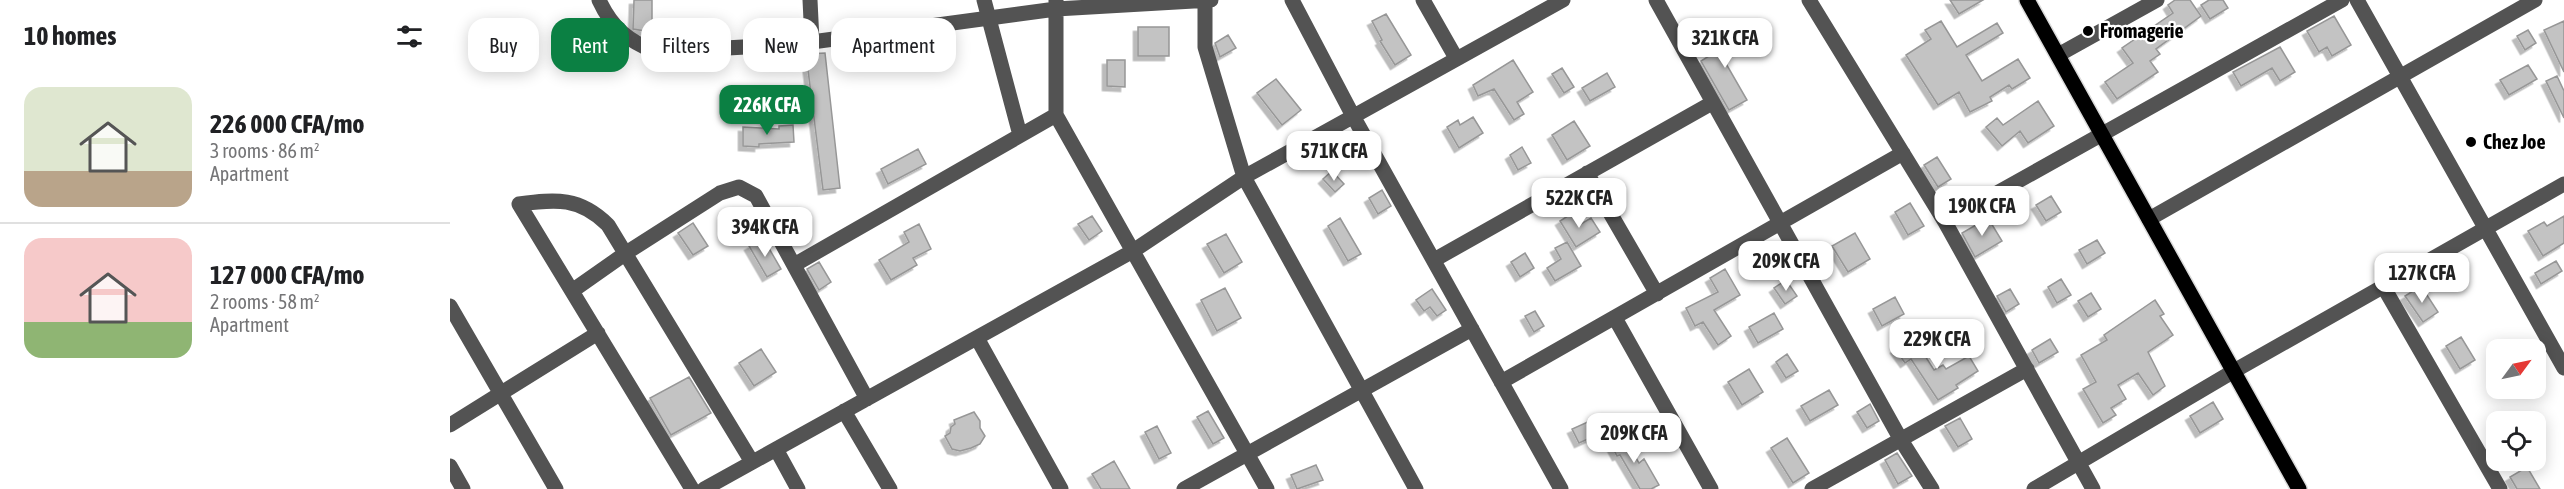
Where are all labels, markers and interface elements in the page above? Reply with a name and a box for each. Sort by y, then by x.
chip: Buy [468,18,539,72]
chip: Rent [551,18,629,72]
chip: Filters [641,18,731,72]
chip: New [743,18,819,72]
chip: Apartment [831,18,956,72]
pin: 321K CFA [1663,18,1787,69]
place label: Fromagerie [2100,19,2184,42]
icon: filters [393,20,426,53]
text: 10 homes [24,21,117,51]
marker: Fromagerie [2081,24,2095,38]
text: 321K CFA [1691,26,1759,49]
pin: 226K CFA [705,85,829,136]
text: 226K CFA [733,93,801,116]
text: 226 000 CFA/mo [210,109,365,139]
icon: home [72,111,144,183]
place label: Chez Joe [2483,130,2546,153]
pin: 571K CFA [1272,131,1396,182]
marker: Chez Joe [2464,135,2478,149]
text: 3 rooms · 86 m² [210,139,320,162]
text: 571K CFA [1300,139,1368,162]
text: Apartment [210,162,289,185]
pin: 522K CFA [1517,178,1641,229]
text: 522K CFA [1545,186,1613,209]
pin: 190K CFA [1920,186,2044,237]
text: 190K CFA [1948,194,2016,217]
pin: 394K CFA [703,207,827,258]
text: 394K CFA [731,215,799,238]
pin: 209K CFA [1724,241,1848,292]
text: 209K CFA [1752,249,1820,272]
pin: 127K CFA [2360,253,2484,304]
text: 127 000 CFA/mo [210,260,365,290]
text: 127K CFA [2388,261,2456,284]
icon: home [72,262,144,334]
text: 2 rooms · 58 m² [210,290,320,313]
text: Apartment [210,313,289,336]
pin: 229K CFA [1875,319,1999,370]
text: 229K CFA [1903,327,1971,350]
north arrow [2486,339,2546,399]
map controls [2486,339,2546,471]
button: locate [2486,411,2546,471]
pin: 209K CFA [1572,413,1696,464]
text: 209K CFA [1600,421,1668,444]

